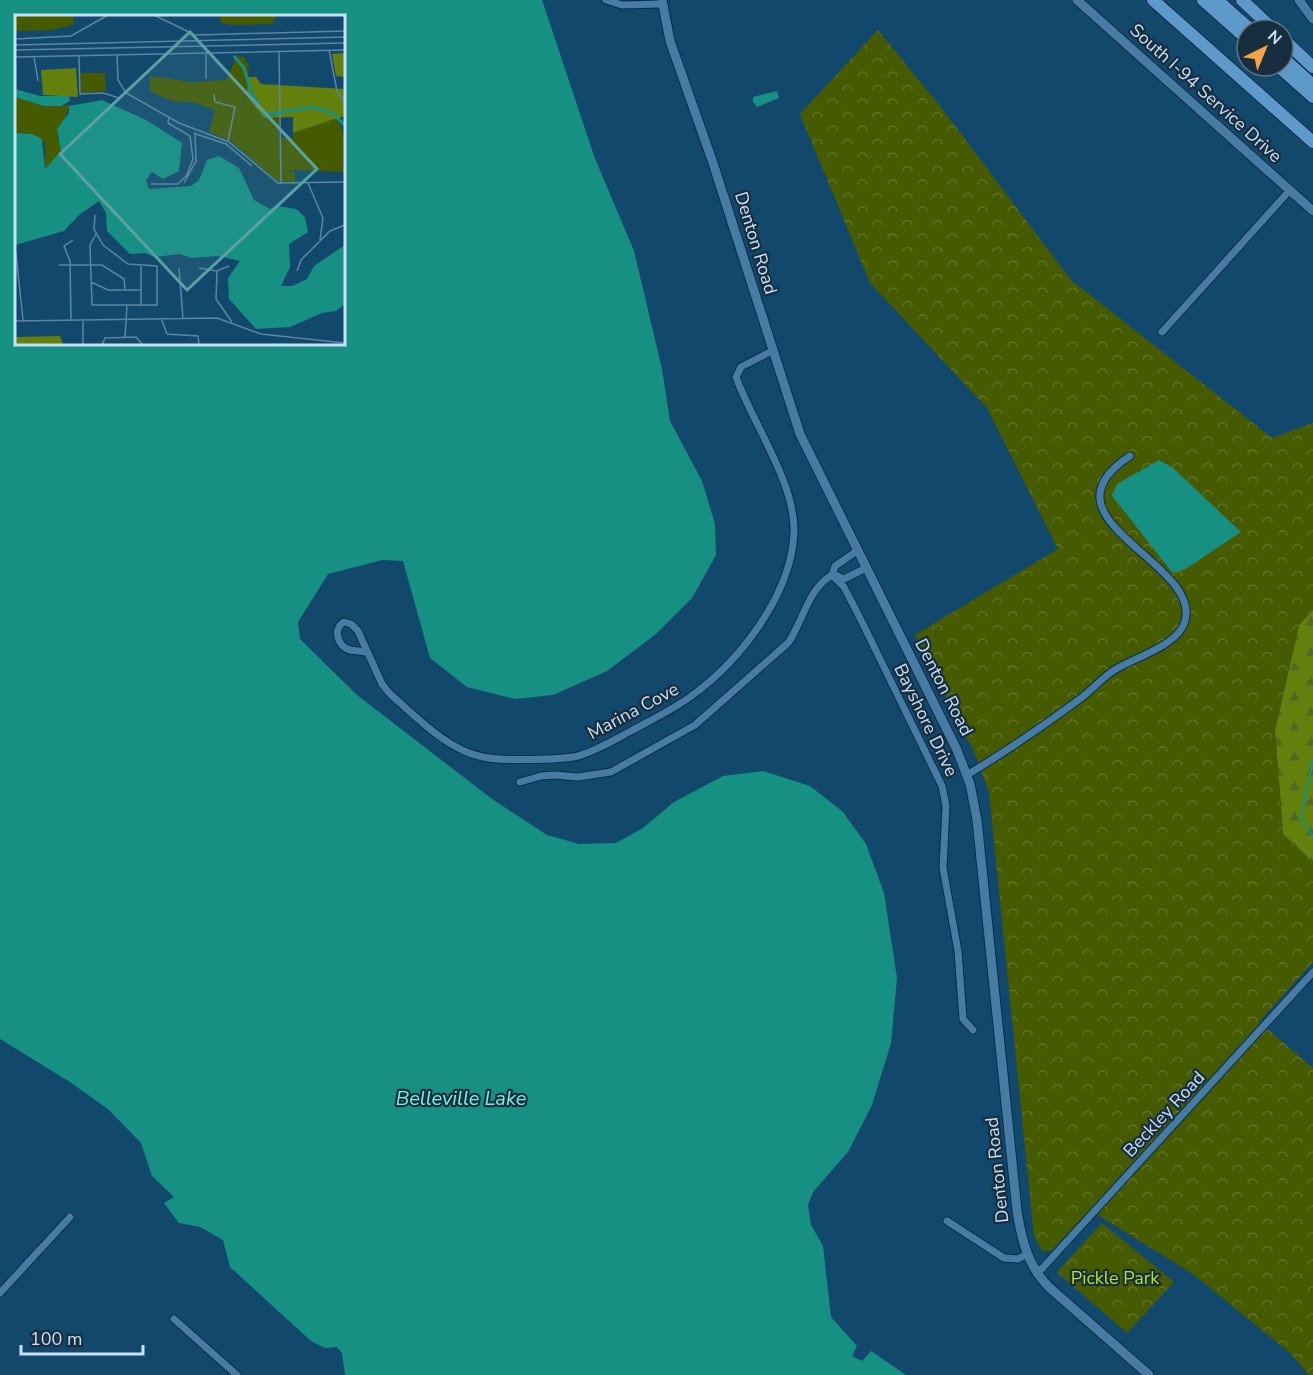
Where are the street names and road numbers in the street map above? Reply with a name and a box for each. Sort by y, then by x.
street label: South I-94 Service Drive [1125,18,1287,168]
street label: Denton Road [729,189,783,297]
street label: Denton Road [909,634,979,740]
street label: Bayshore Drive [888,660,964,780]
street label: Marina Cove [583,677,683,745]
street label: Beckley Road [1118,1066,1210,1162]
street label: Denton Road [980,1116,1014,1224]

